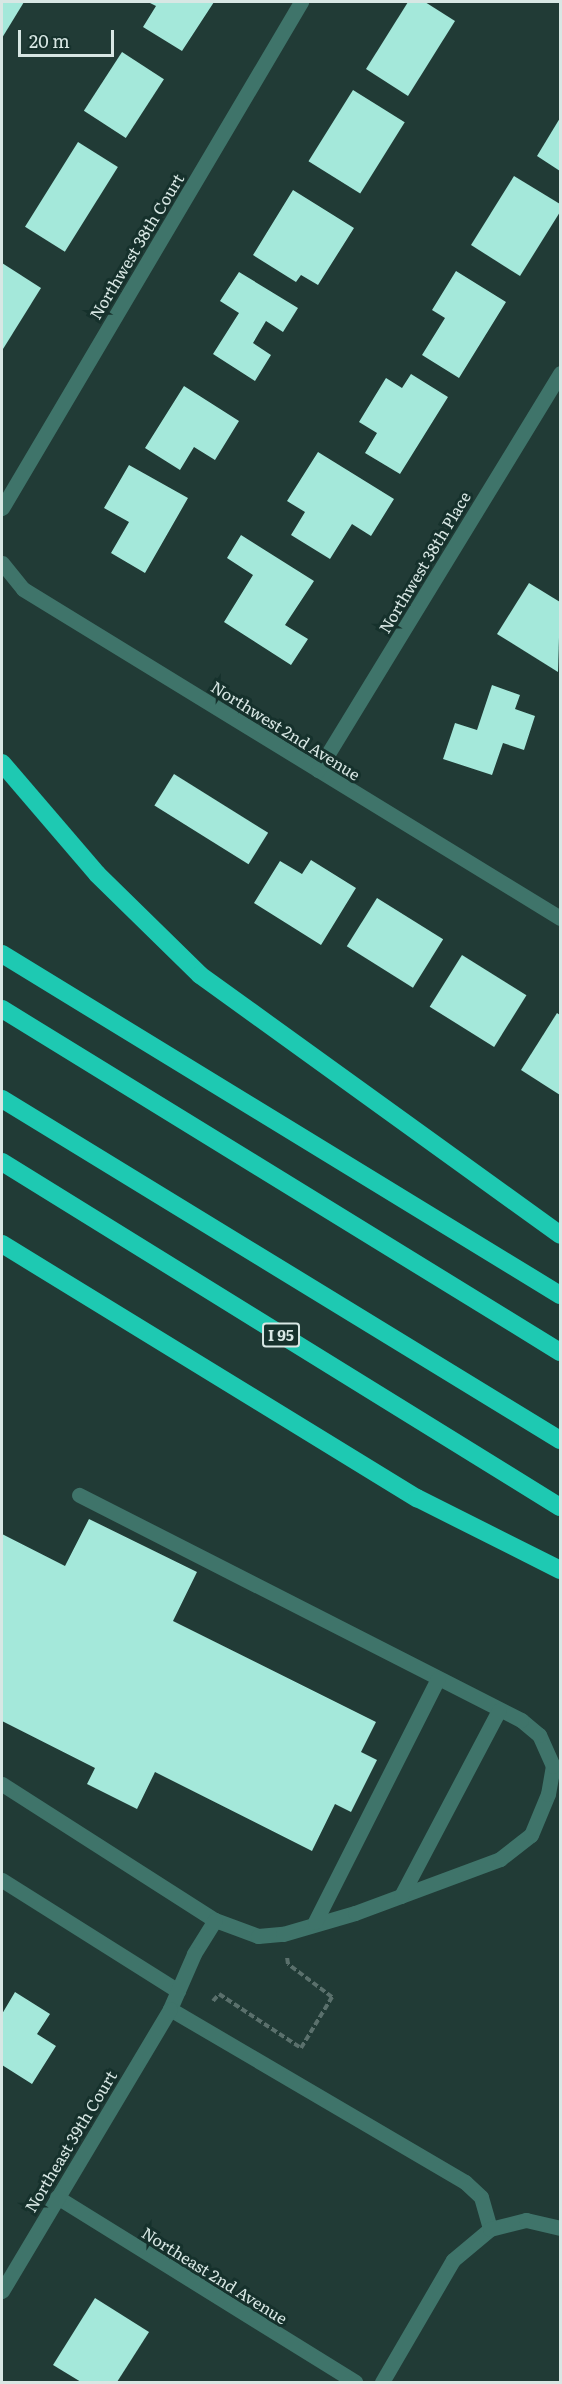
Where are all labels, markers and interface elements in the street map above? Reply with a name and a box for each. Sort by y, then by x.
scale bar [21,18,117,56]
text: 20 m [29,27,70,54]
street label: Northwest 38th Court [85,170,187,322]
street label: Northwest 38th Place [374,488,474,636]
street label: Northwest 2nd Avenue [208,676,364,784]
road number: I 95 [262,1323,300,1347]
street label: Northeast 39th Court [20,2067,120,2215]
street label: Northeast 2nd Avenue [139,2222,291,2328]

